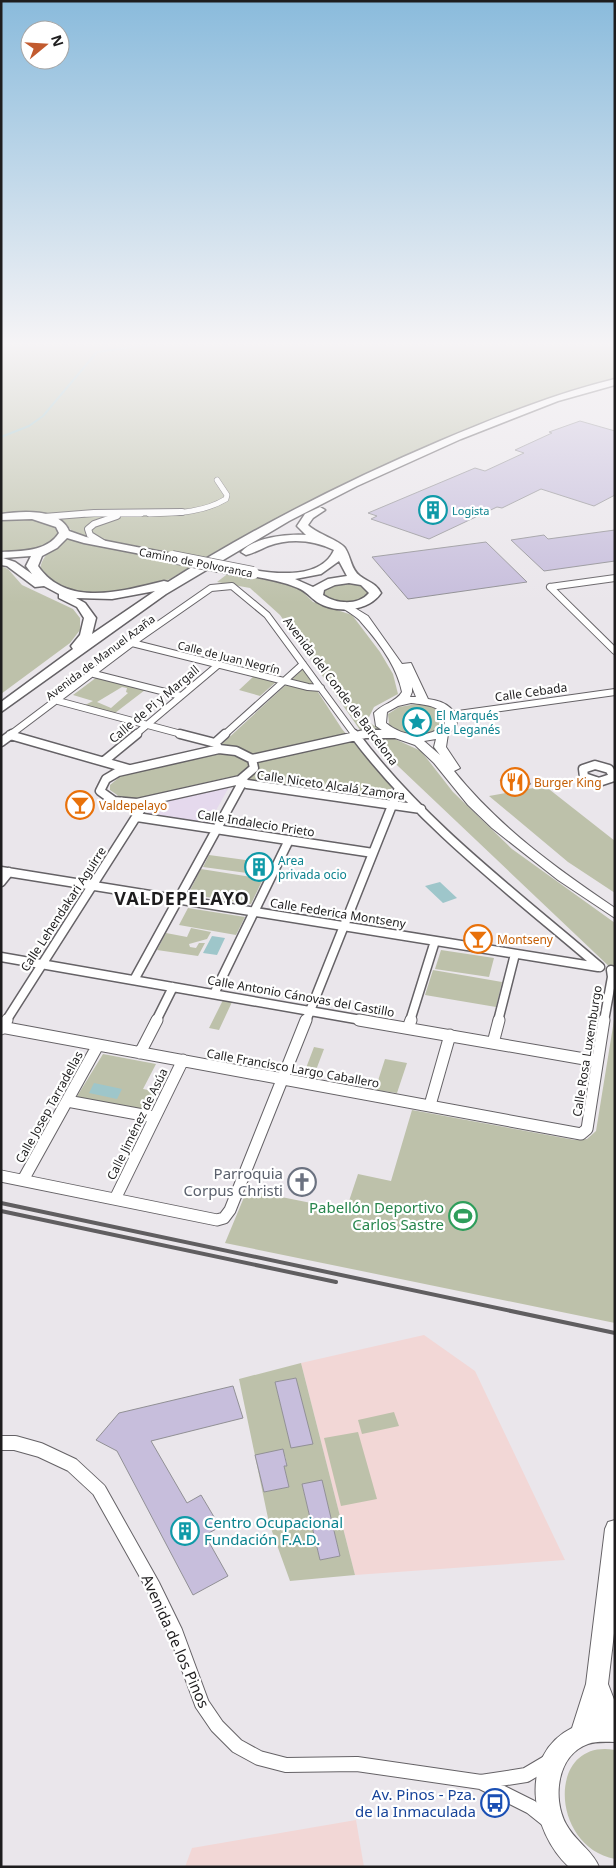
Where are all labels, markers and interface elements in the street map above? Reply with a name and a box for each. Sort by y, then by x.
north arrow [20,20,70,70]
text: N [47,32,69,49]
building icon: Logista [418,495,448,525]
place label: Logista [452,503,489,518]
street label: Camino de Polvoranca [138,544,254,580]
street label: Avenida de Manuel Azaña [42,611,158,703]
street label: Avenida del Conde de Barcelona [280,613,402,769]
street label: Calle de Juan Negrín [176,637,282,677]
street label: Calle de Pi y Margall [105,661,203,747]
street label: Calle Cebada [494,679,568,705]
place icon: El Marqués de Leganés [402,707,432,737]
place label: El Marqués de Leganés [436,707,501,738]
street label: Calle Niceto Alcalá Zamora [256,766,406,804]
restaurant icon: Burger King [500,767,530,797]
place label: Burger King [534,774,602,791]
bar icon: Valdepelayo [65,790,95,820]
place label: Valdepelayo [99,797,167,814]
street label: Calle Indalecio Prieto [196,805,316,841]
street label: Calle Lehendakari Aguirre [16,843,110,975]
building icon: Area privada ocio [244,852,274,882]
place label: Area privada ocio [278,852,347,883]
district label: VALDEPELAYO [114,886,250,910]
street label: Calle Federica Montseny [269,894,408,932]
bar icon: Montseny [463,924,493,954]
place label: Montseny [497,931,554,948]
street label: Calle Antonio Cánovas del Castillo [206,971,396,1021]
street label: Calle Rosa Luxemburgo [568,984,606,1118]
street label: Calle Francisco Largo Caballero [205,1044,381,1092]
street label: Calle Josep Tarradellas [11,1048,87,1166]
street label: Calle Jiménez de Asúa [103,1065,171,1183]
place label: Parroquia Corpus Christi [183,1163,283,1200]
church icon: Parroquia Corpus Christi [287,1167,317,1197]
place label: Pabellón Deportivo Carlos Sastre [309,1197,444,1234]
sports icon: Pabellón Deportivo Carlos Sastre [448,1201,478,1231]
place label: Centro Ocupacional Fundación F.A.D. [204,1512,343,1549]
building icon: Centro Ocupacional Fundación F.A.D. [170,1516,200,1546]
street label: Avenida de los Pinos [137,1571,215,1711]
place label: Av. Pinos - Pza. de la Inmaculada [355,1784,476,1821]
bus stop icon: Av. Pinos - Pza. de la Inmaculada [480,1788,510,1818]

